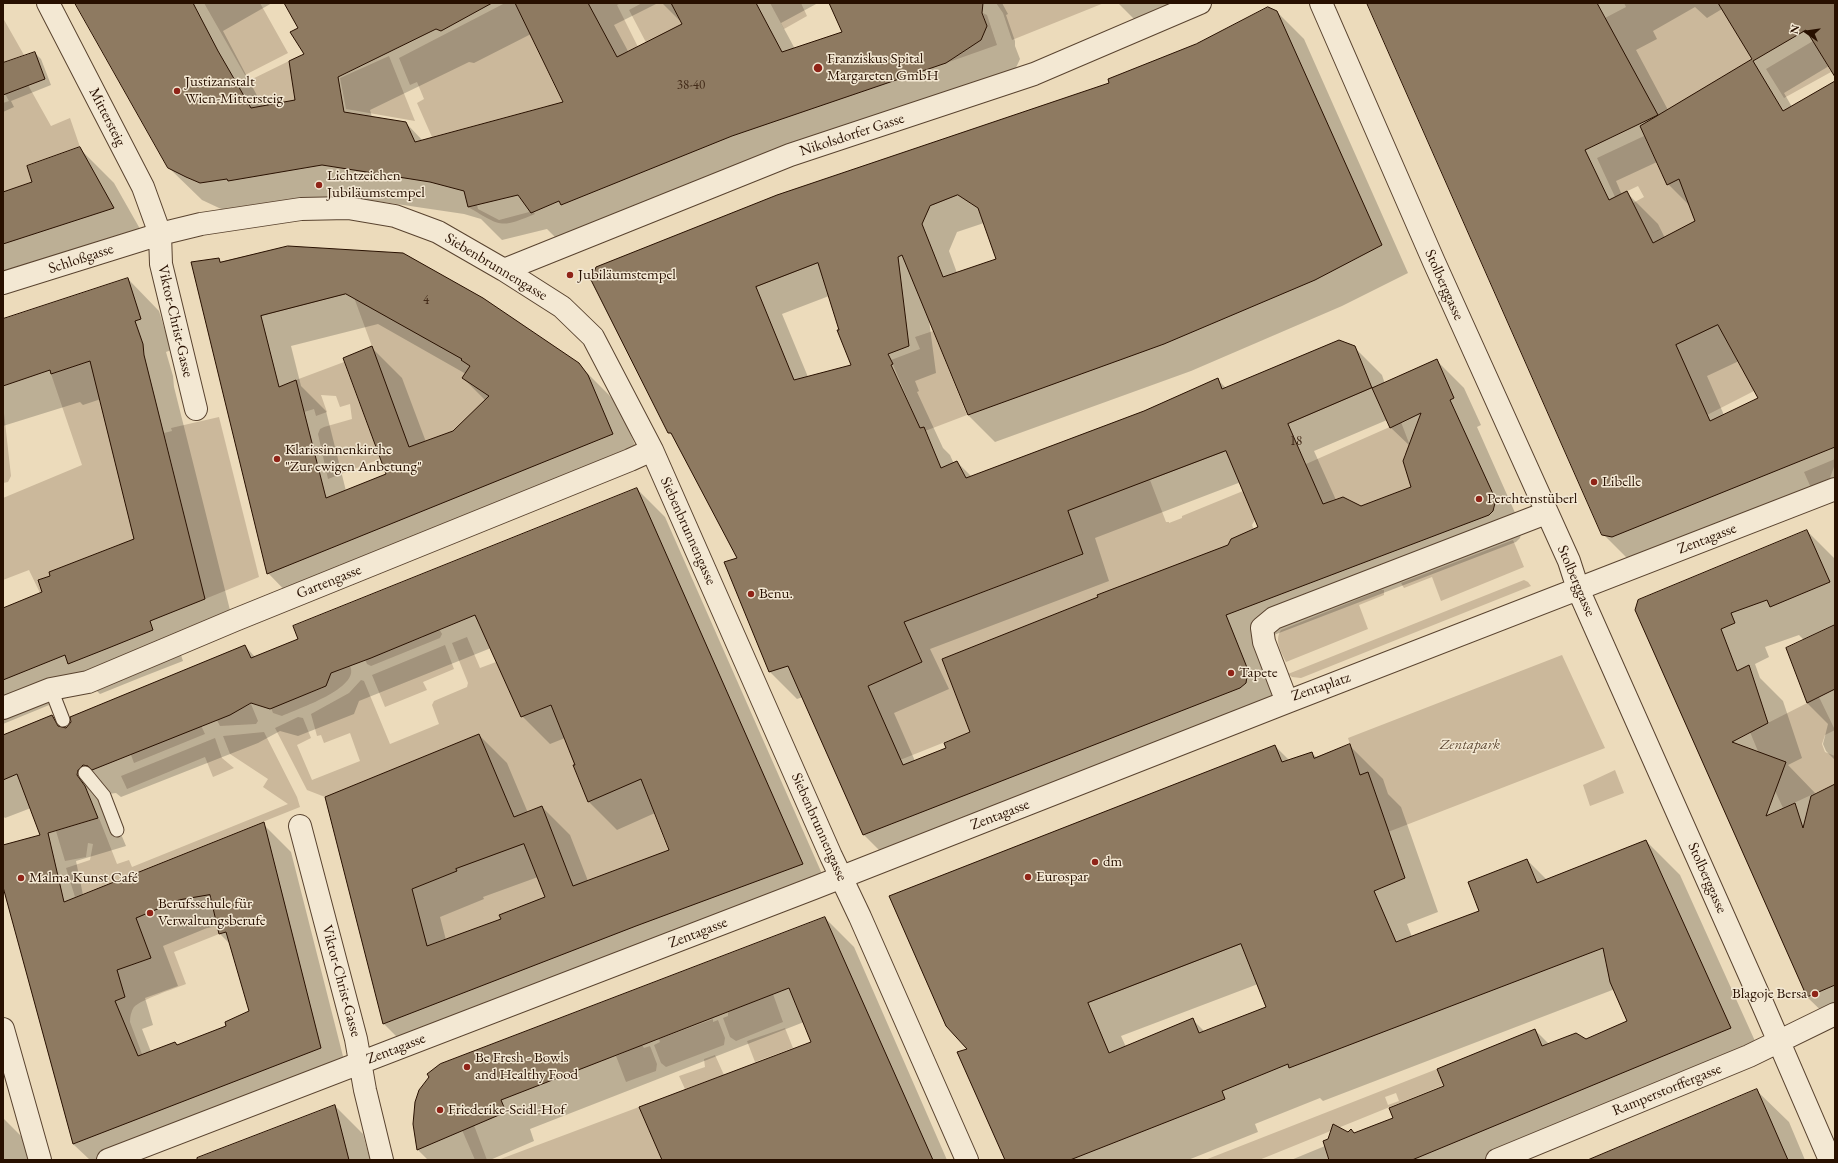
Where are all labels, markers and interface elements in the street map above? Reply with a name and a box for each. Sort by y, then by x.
north arrow [1786,12,1826,52]
text: N [1786,23,1802,35]
place label: Franziskus Spital Margareten GmbH [827,50,939,85]
marker: Franziskus Spital Margareten GmbH [812,62,824,74]
place label: Justizanstalt Wien-Mittersteig [185,73,283,108]
house number: 38-40 [677,77,705,93]
street label: Mittersteig [85,85,129,149]
marker: Justizanstalt Wien-Mittersteig [172,86,182,96]
street label: Nikolsdorfer Gasse [797,110,907,160]
place label: Lichtzeichen Jubiläumstempel [327,167,425,202]
marker: Lichtzeichen Jubiläumstempel [314,180,324,190]
street label: Siebenbrunnengasse [442,229,550,305]
street label: Schloßgasse [46,240,116,278]
street label: Stolberggasse [1420,247,1468,323]
street label: Viktor-Christ-Gasse [153,263,197,379]
place label: Jubiläumstempel [578,266,676,284]
marker: Jubiläumstempel [565,270,575,280]
house number: 4 [423,292,429,308]
house number: 18 [1290,433,1302,449]
place label: Klarissinnenkirche "Zur ewigen Anbetung" [285,441,422,476]
marker: Klarissinnenkirche "Zur ewigen Anbetung" [272,454,282,464]
place label: Libelle [1602,473,1641,491]
street label: Siebenbrunnengasse [656,474,720,588]
marker: Libelle [1589,477,1599,487]
place label: Perchtenstüberl [1487,490,1577,508]
marker: Perchtenstüberl [1474,494,1484,504]
street label: Zentagasse [1675,520,1739,558]
street label: Stolberggasse [1553,543,1599,619]
street label: Gartengasse [294,561,364,603]
place label: Benu. [759,585,793,603]
marker: Benu. [746,589,756,599]
place label: Tapete [1239,664,1278,682]
marker: Tapete [1226,668,1236,678]
street label: Zentaplatz [1289,669,1353,705]
park label: Zentapark [1440,736,1500,754]
street label: Siebenbrunnengasse [787,770,851,884]
street label: Zentagasse [968,796,1032,834]
street label: Stolberggasse [1683,840,1731,916]
place label: dm [1103,853,1122,871]
marker: dm [1090,857,1100,867]
place label: Eurospar [1036,868,1088,886]
place label: Malma Kunst Café [29,869,138,887]
marker: Eurospar [1023,872,1033,882]
marker: Malma Kunst Café [16,873,26,883]
place label: Berufsschule für Verwaltungsberufe [158,895,266,930]
marker: Berufsschule für Verwaltungsberufe [145,908,155,918]
street label: Zentagasse [666,914,730,952]
street label: Viktor-Christ-Gasse [317,923,365,1039]
place label: Blagoje Bersa [1732,985,1807,1003]
marker: Blagoje Bersa [1810,989,1820,999]
street label: Zentagasse [364,1030,428,1068]
place label: Be Fresh - Bowls and Healthy Food [475,1049,578,1084]
street label: Ramperstorffergasse [1610,1060,1724,1120]
marker: Be Fresh - Bowls and Healthy Food [462,1062,472,1072]
place label: Friederike-Seidl-Hof [448,1101,565,1119]
marker: Friederike-Seidl-Hof [435,1105,445,1115]

